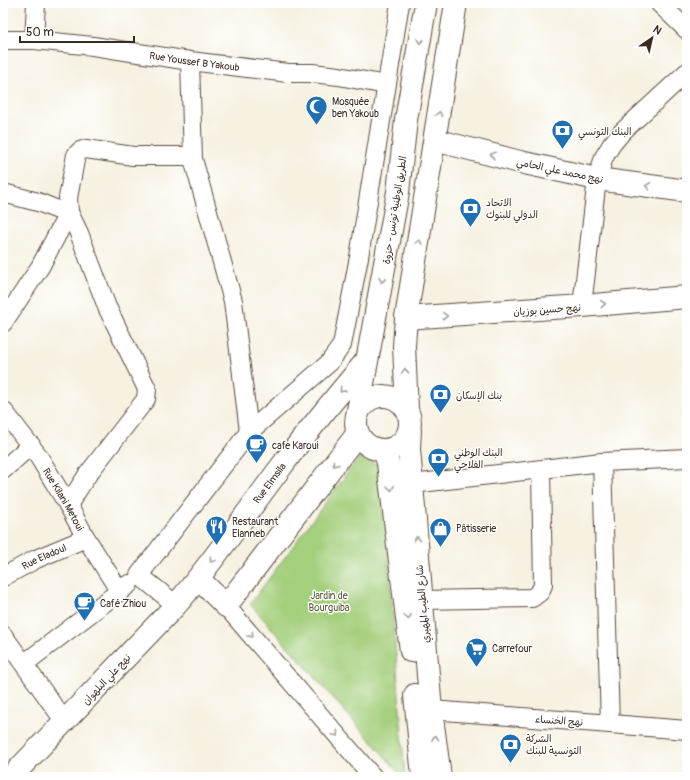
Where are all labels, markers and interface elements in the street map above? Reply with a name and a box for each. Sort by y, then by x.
scale bar [20,18,134,44]
north arrow [632,18,672,58]
text: N [651,23,664,38]
text: 50 m [26,25,54,40]
one-way arrow [416,38,424,45]
street label: Rue Youssef B Yakoub [149,50,240,74]
mosque icon: Mosquée ben Yakoub [303,94,329,127]
place label: Mosquée ben Yakoub [332,96,379,120]
one-way arrow [434,110,443,117]
bank icon: البنك التونسي [550,118,576,151]
place label: البنك التونسي [578,126,631,141]
one-way arrow [490,151,497,160]
street label: الطريق الوطنية تونس - حزوة [381,155,409,265]
street label: نهج محمد علي الحامي [515,156,604,189]
one-way arrow [645,181,651,190]
bank icon: الاتحاد الدولي للبنوك [458,195,484,228]
place label: الاتحاد الدولي للبنوك [486,197,538,224]
one-way arrow [414,239,422,245]
one-way arrow [378,277,387,284]
one-way arrow [600,300,606,309]
street label: نهج حسين بوزيان [513,302,581,319]
one-way arrow [442,312,448,320]
one-way arrow [401,368,409,374]
bank icon: بنك الإسكان [428,382,454,415]
one-way arrow [339,385,347,393]
place label: بنك الإسكان [456,390,502,403]
cafe icon: cafe Karoui [244,432,270,465]
place label: cafe Karoui [272,440,319,452]
bank icon: البنك الوطني الفلاحي [425,445,451,478]
place label: البنك الوطني الفلاحي [454,447,502,474]
one-way arrow [333,460,340,467]
street label: Rue Elmsila [251,461,289,506]
street label: Rue Kilani Metoui [40,466,86,533]
one-way arrow [386,485,395,492]
restaurant icon: Restaurant Elanneb [204,514,230,547]
shop icon: Pâtisserie [427,515,453,548]
place label: Restaurant Elanneb [232,516,279,540]
place label: Pâtisserie [456,523,496,535]
one-way arrow [412,536,421,542]
street label: Rue Eladoul [20,542,68,573]
one-way arrow [210,556,217,563]
street label: شارع الطيب المهيري [414,564,434,644]
cafe icon: Café Zhiou [71,590,97,623]
park label: Jardin de Bourguiba [308,590,350,614]
place label: Café Zhiou [100,598,146,610]
one-way arrow [403,614,412,620]
one-way arrow [247,630,254,638]
supermarket icon: Carrefour [463,635,489,668]
place label: Carrefour [492,643,533,655]
street label: نهج علي البلهوان [80,652,136,710]
street label: نهج الخنساء [534,713,584,730]
one-way arrow [331,729,338,736]
bank icon: الشركة التونسية للبنك [497,731,523,764]
place label: الشركة التونسية للبنك [526,733,581,757]
one-way arrow [431,735,440,741]

